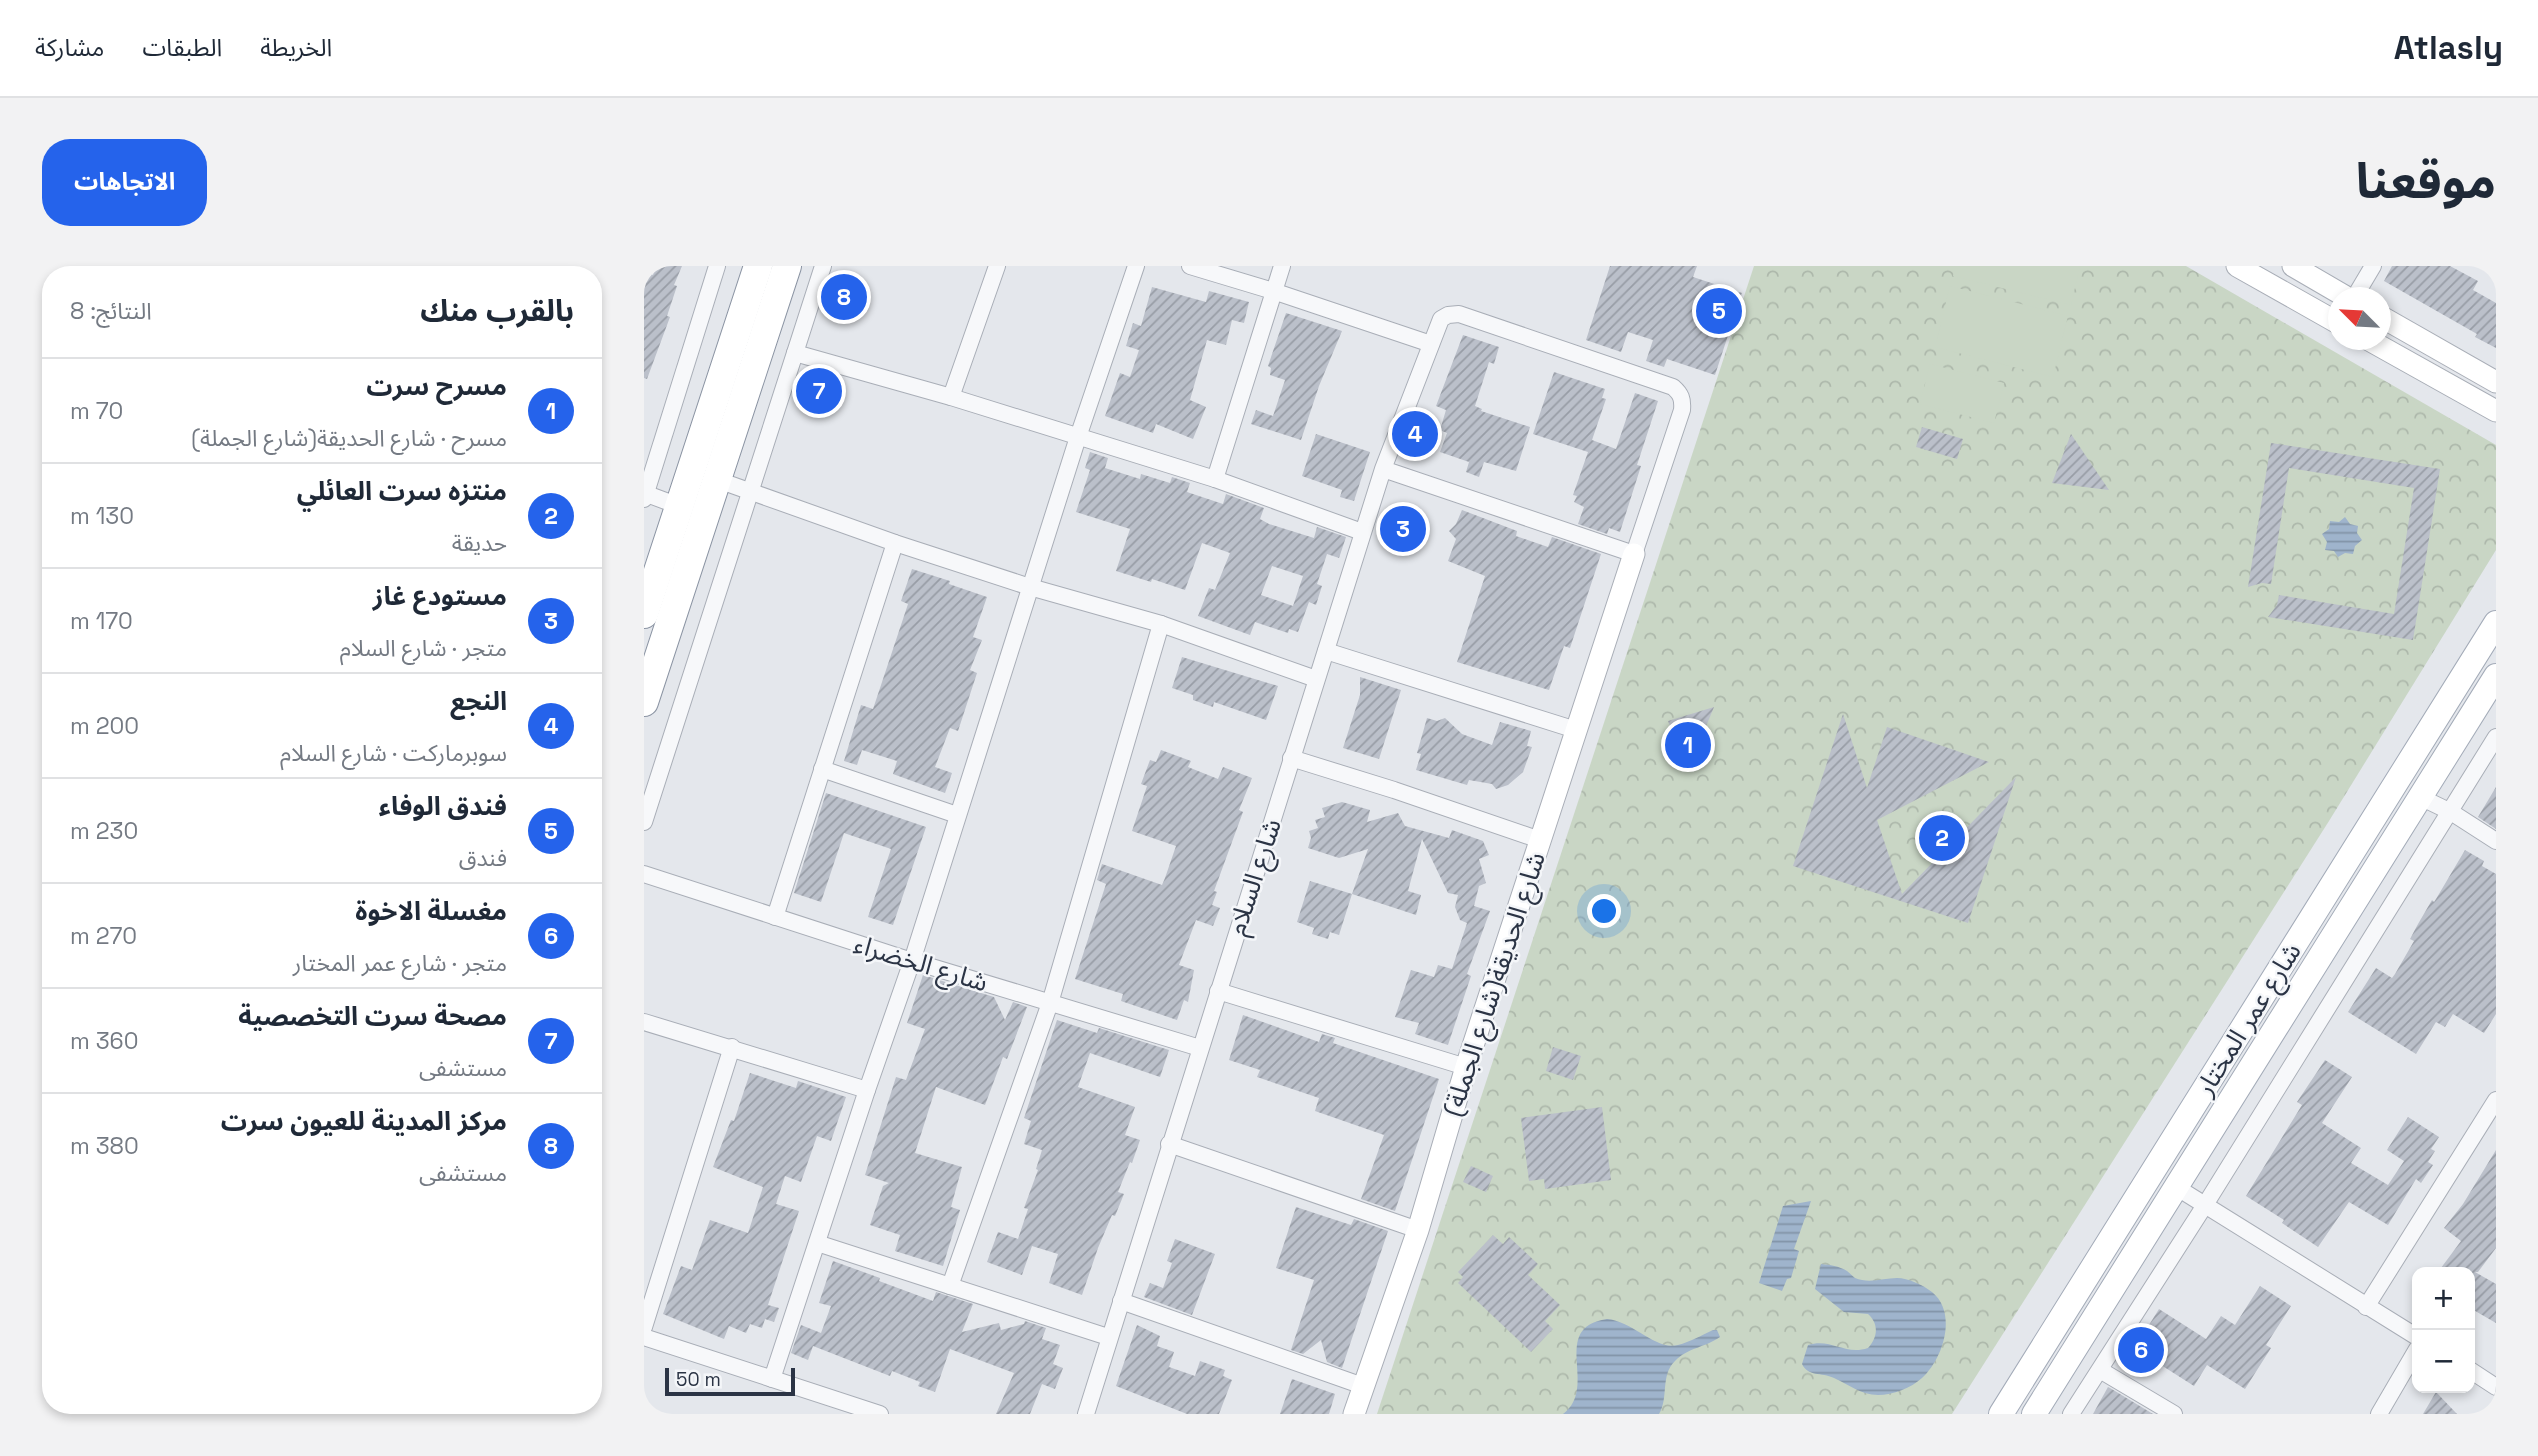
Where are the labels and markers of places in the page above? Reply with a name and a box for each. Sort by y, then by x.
pin: 8 [821,271,867,323]
pin: 5 [1696,285,1742,337]
pin: 7 [796,365,842,417]
pin: 4 [1392,408,1438,460]
pin: 3 [1380,503,1426,555]
pin: 1 [1665,719,1711,771]
pin: 2 [1919,812,1965,864]
pin: 6 [2118,1324,2164,1376]

